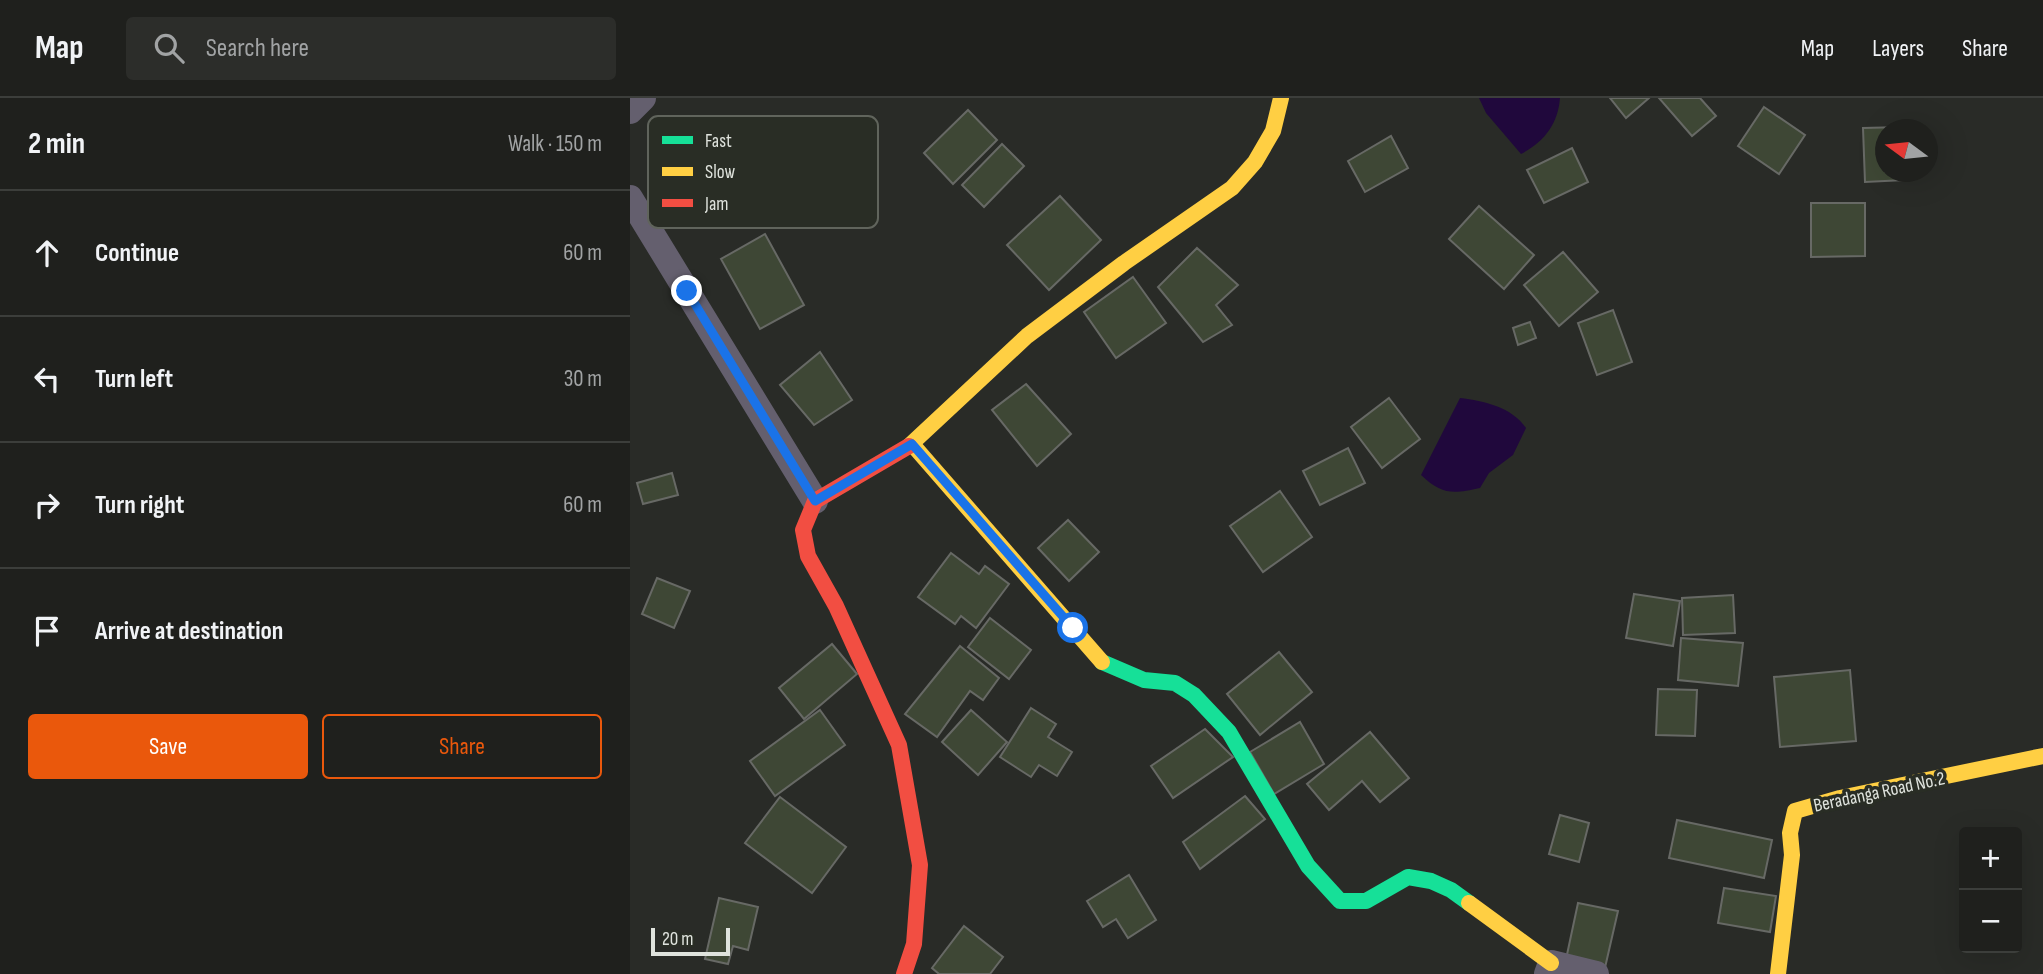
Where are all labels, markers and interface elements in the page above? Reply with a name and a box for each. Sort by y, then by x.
search box [126,17,616,80]
text: Map [35,28,84,68]
icon: search [150,29,188,67]
text: Search here [206,33,309,64]
text: Map [1801,34,1834,63]
text: Layers [1872,34,1924,63]
text: Share [1962,34,2008,63]
legend [648,116,878,228]
north arrow [1875,119,1938,182]
text: 2 min [28,126,85,162]
text: Walk · 150 m [508,130,602,158]
text: Fast [705,130,732,153]
text: Slow [705,161,735,184]
text: Jam [704,193,728,216]
icon: ahead [28,234,66,272]
text: Continue [95,238,179,269]
text: 60 m [563,239,602,267]
route end [671,275,702,306]
icon: left [28,360,66,398]
text: Turn left [95,364,173,395]
text: 30 m [564,365,602,393]
icon: right [28,486,66,524]
text: Turn right [95,490,184,521]
text: 60 m [563,491,602,519]
icon: arrive [28,612,66,650]
route start [1057,612,1088,643]
text: Arrive at destination [95,616,283,647]
button: Save [28,714,308,779]
button: Share [322,714,602,779]
street label: Beradanga Road No.2 [1812,767,1947,818]
map controls [1959,827,2022,953]
button: + [1959,827,2022,890]
button: − [1959,890,2022,953]
scale bar [651,925,730,957]
text: 20 m [662,928,694,951]

